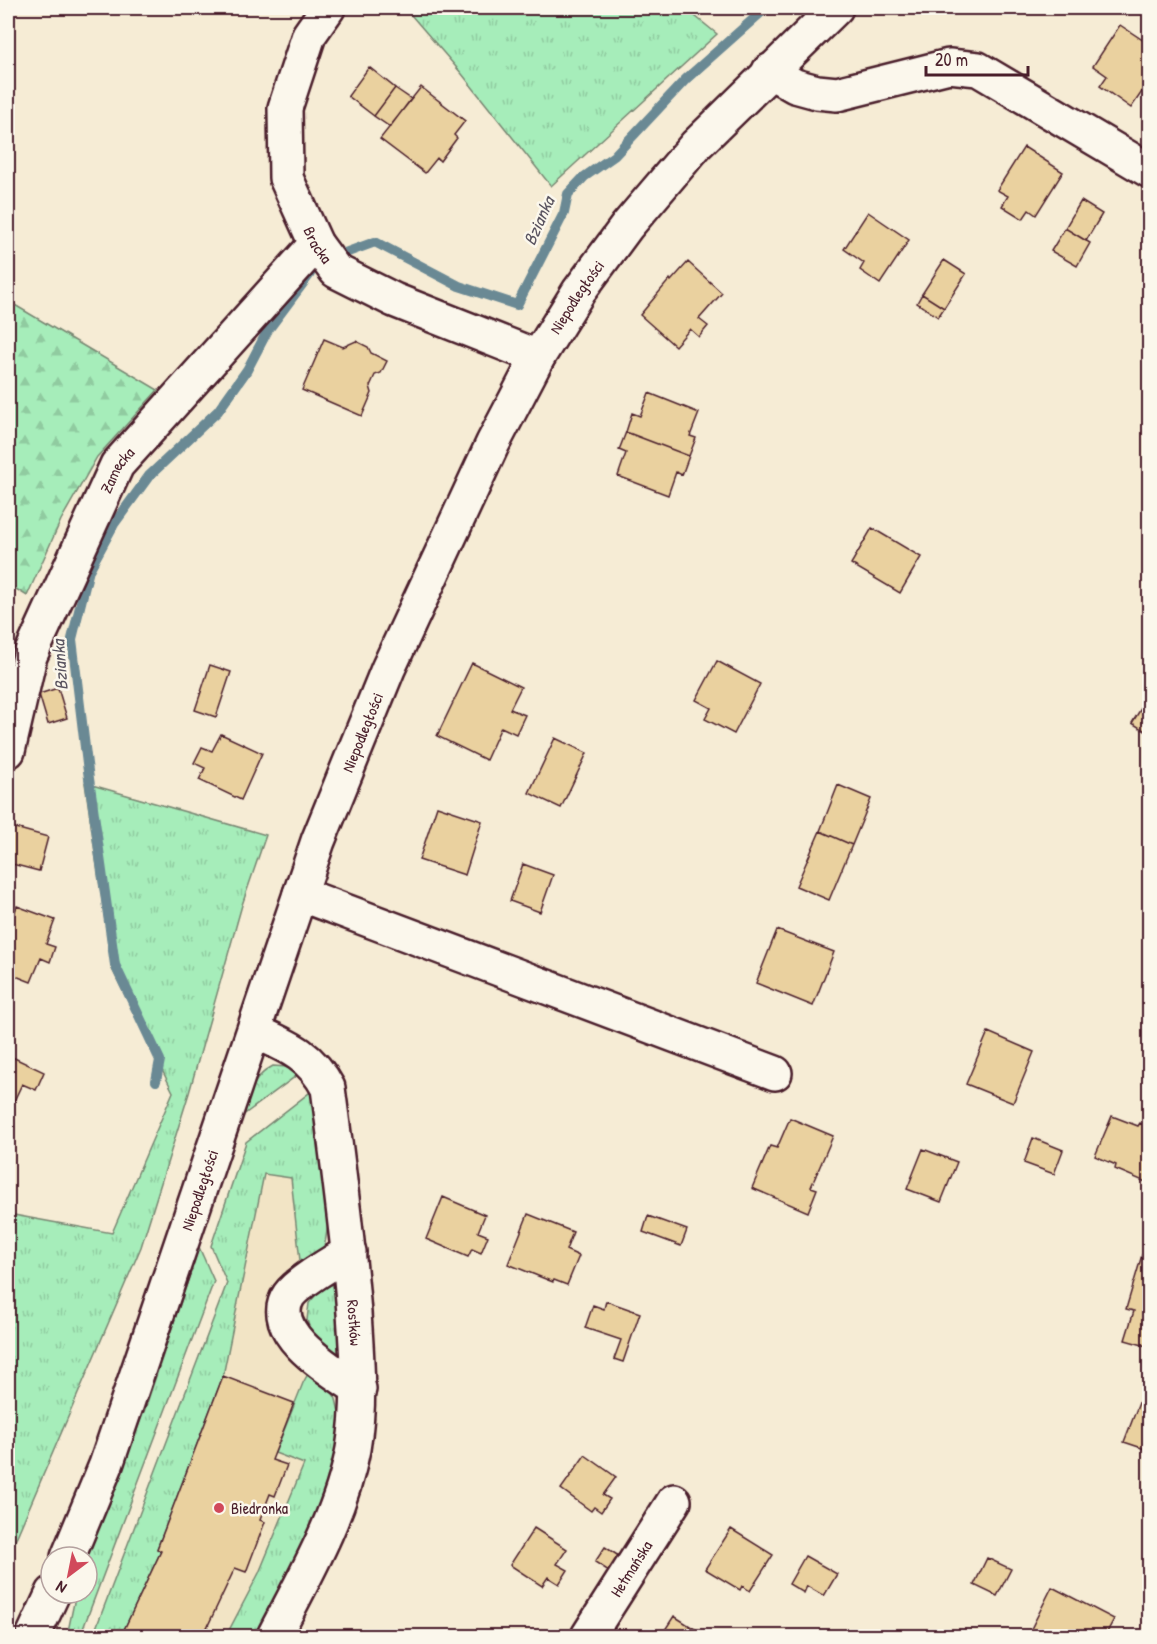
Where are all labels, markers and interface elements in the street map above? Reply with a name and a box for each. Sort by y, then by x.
scale bar [926,39,1028,77]
text: 20 m [935,47,968,72]
water label: Bzianka [517,191,561,249]
street label: Bracka [298,223,338,268]
street label: Niepodległości [544,256,609,338]
street label: Zamecka [95,442,139,497]
water label: Bzianka [45,637,74,691]
street label: Niepodległości [336,689,388,775]
street label: Niepodległości [175,1147,223,1233]
street label: Rostków [342,1299,367,1346]
place label: Biedronka [231,1497,288,1519]
marker: Biedronka [212,1501,226,1515]
street label: Hetmańska [605,1536,657,1601]
north arrow [39,1545,99,1605]
text: N [51,1576,70,1599]

